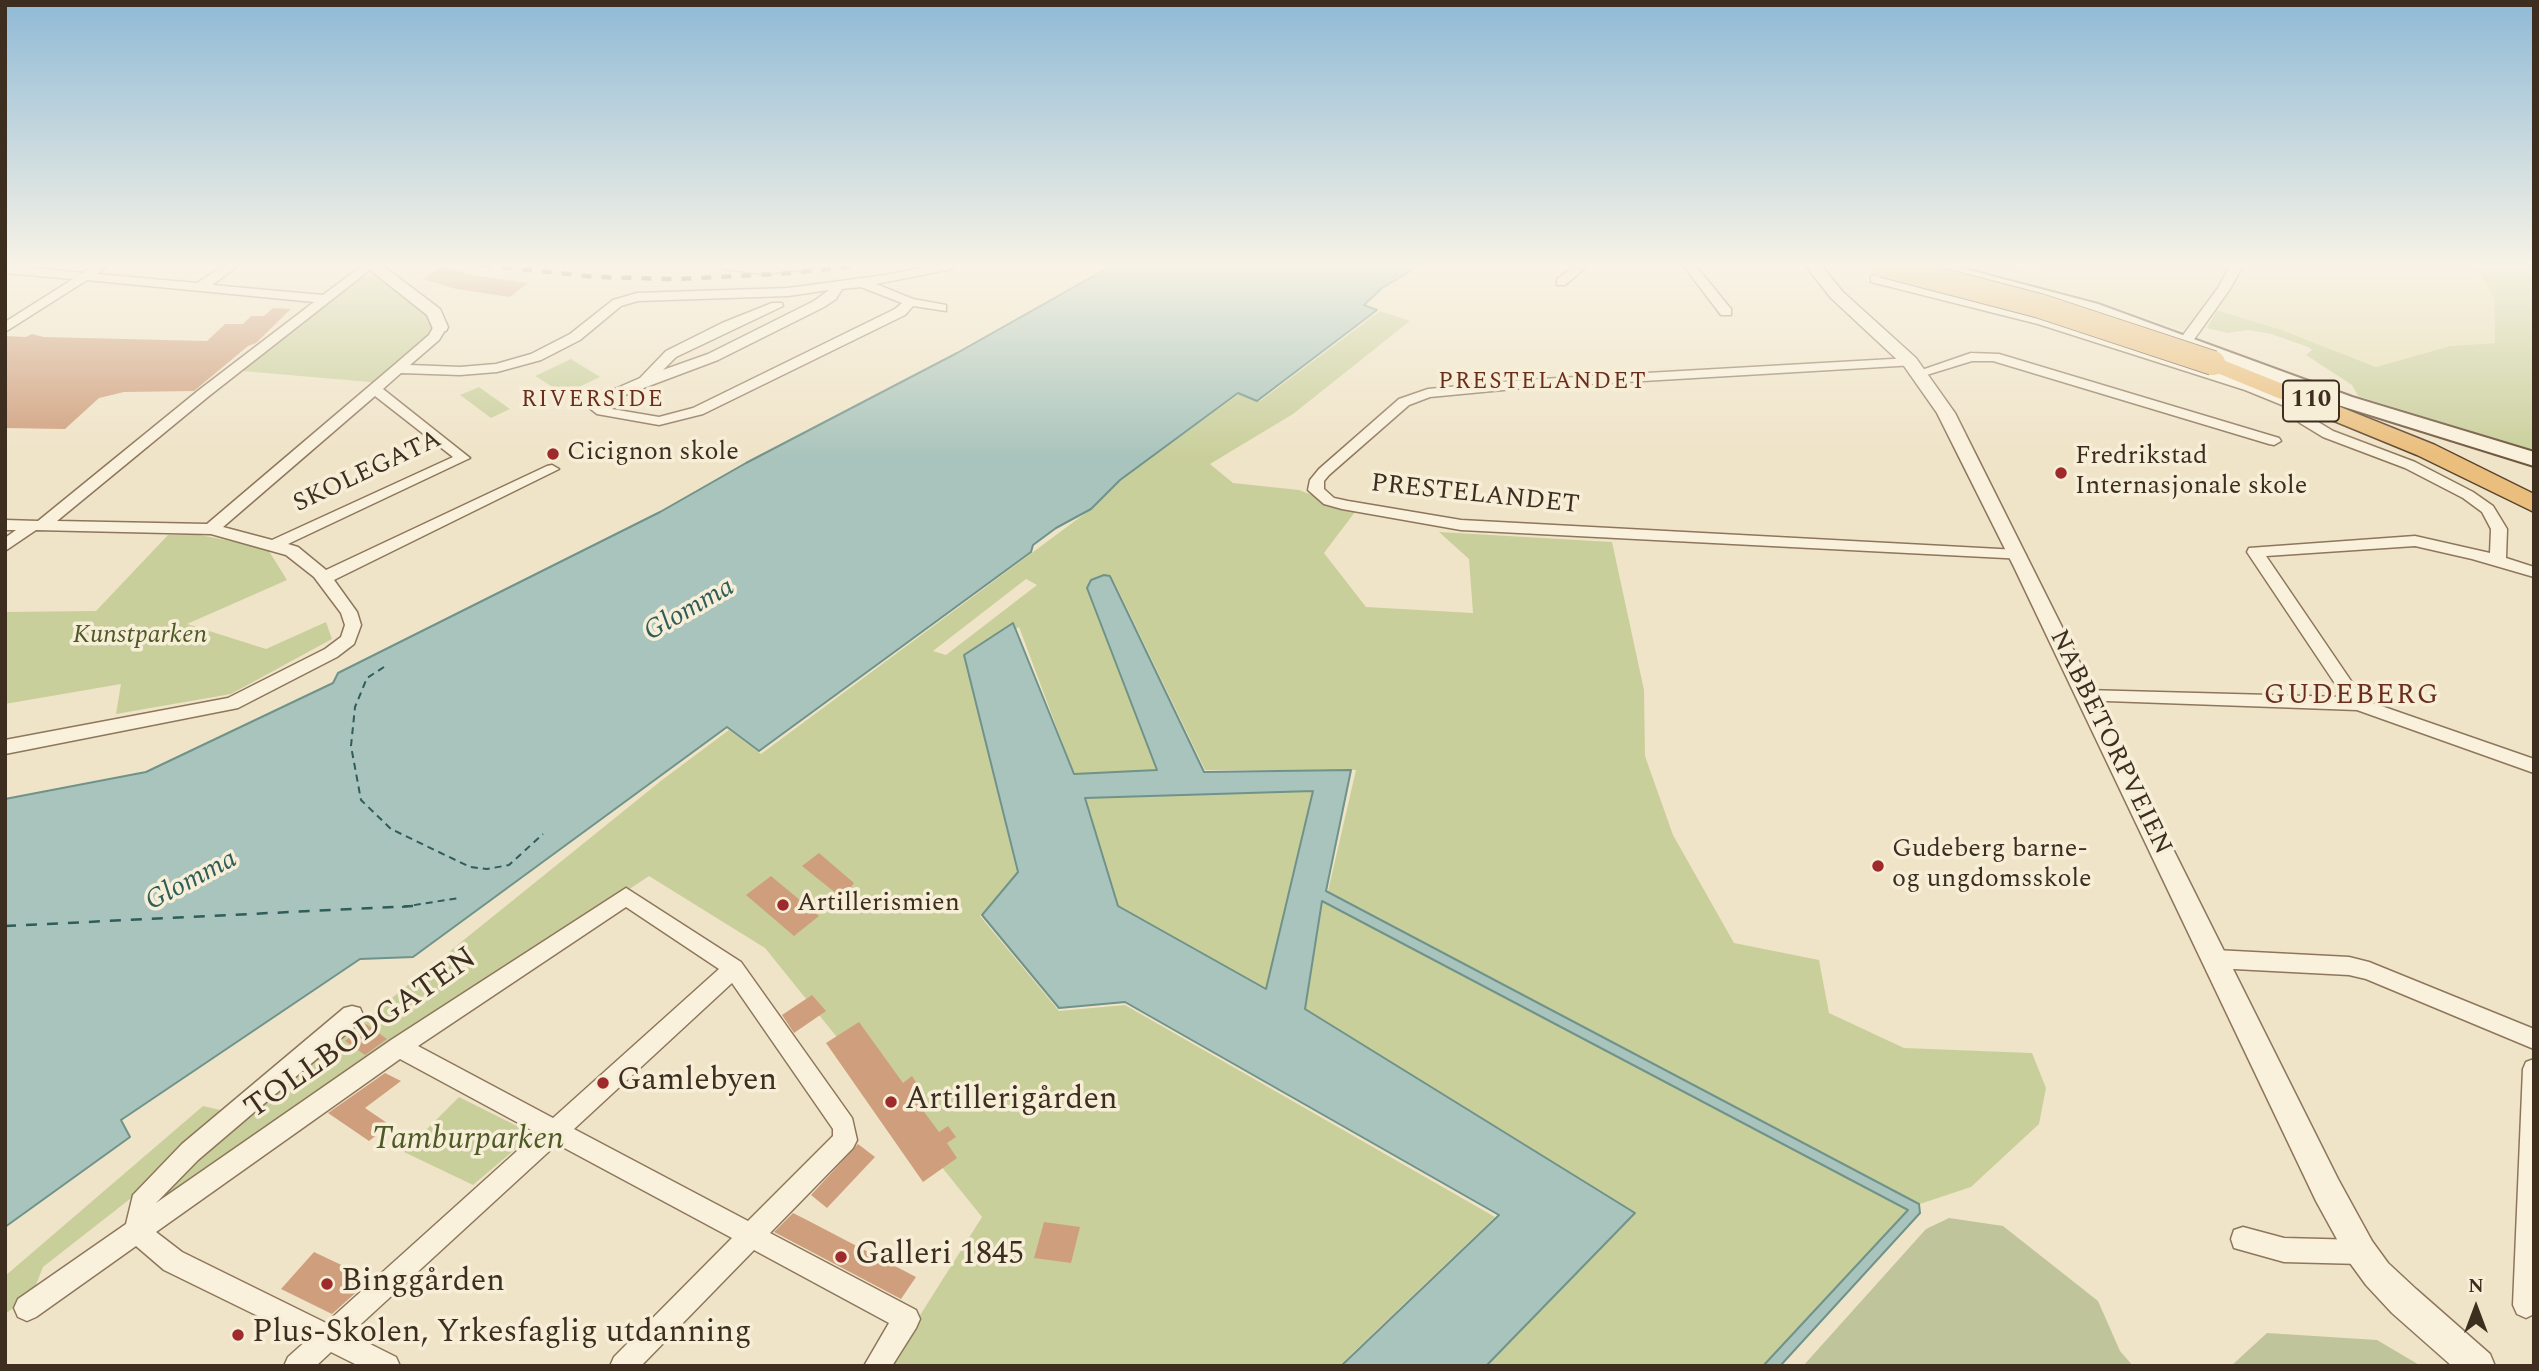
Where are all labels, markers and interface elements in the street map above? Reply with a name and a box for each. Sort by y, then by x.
district label: PRESTELANDET [1440,369,1646,397]
road number: 110 [2283,380,2339,422]
district label: RIVERSIDE [522,387,664,415]
street label: SKOLEGATA [289,425,447,521]
place label: Cicignon skole [567,438,739,470]
place label: Fredrikstad Internasjonale skole [2075,442,2307,504]
marker: Cicignon skole [545,446,561,462]
marker: Fredrikstad Internasjonale skole [2053,465,2069,481]
street label: PRESTELANDET [1369,470,1581,522]
water label: Glomma [639,572,741,650]
park label: Kunstparken [73,621,207,653]
street label: NABBETORPVEIEN [2041,625,2177,861]
district label: GUDEBERG [2265,681,2439,715]
place label: Gudeberg barne- og ungdomsskole [1892,835,2092,896]
water label: Glomma [140,844,244,920]
marker: Gudeberg barne- og ungdomsskole [1870,858,1886,874]
place label: Artillerismien [797,889,960,921]
marker: Artillerismien [775,897,791,913]
street label: TOLLBODGATEN [239,941,485,1129]
place label: Gamlebyen [617,1064,777,1102]
marker: Gamlebyen [595,1075,611,1091]
place label: Artillerigården [905,1083,1118,1121]
marker: Artillerigården [883,1094,899,1110]
park label: Tamburparken [372,1123,564,1161]
place label: Galleri 1845 [855,1238,1024,1276]
marker: Galleri 1845 [833,1249,849,1265]
place label: Binggården [341,1265,505,1303]
text: N [2468,1272,2484,1301]
north arrow [2441,1273,2511,1343]
marker: Binggården [319,1276,335,1292]
place label: Plus-Skolen, Yrkesfaglig utdanning [252,1316,752,1354]
marker: Plus-Skolen, Yrkesfaglig utdanning [230,1327,246,1343]

